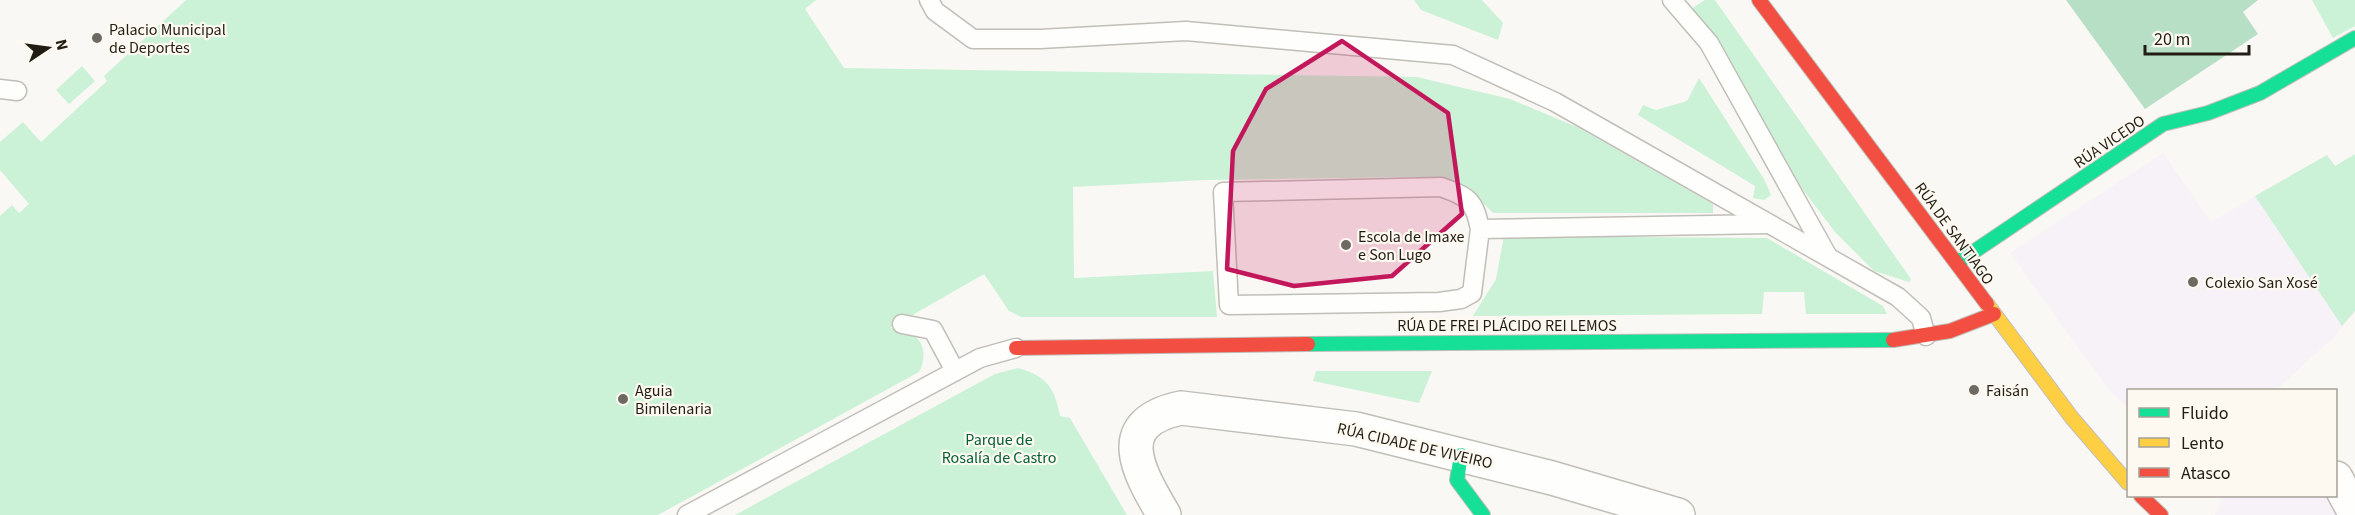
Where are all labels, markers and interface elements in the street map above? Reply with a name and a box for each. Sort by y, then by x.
north arrow [18,18,78,78]
scale bar [2145,18,2248,56]
place label: Palacio Municipal de Deportes [109,19,226,59]
text: 20 m [2154,27,2190,52]
marker: Palacio Municipal de Deportes [90,31,104,45]
text: N [50,37,74,53]
street label: RÚA VICEDO [2070,110,2150,174]
street label: RÚA DE SANTIAGO [1909,178,1999,289]
place label: Escola de Imaxe e Son Lugo [1358,226,1465,266]
marker: Escola de Imaxe e Son Lugo [1339,238,1353,252]
place label: Colexio San Xosé [2205,272,2318,294]
marker: Colexio San Xosé [2186,275,2200,289]
street label: RÚA DE FREI PLÁCIDO REI LEMOS [1397,315,1617,337]
place label: Aguia Bimilenaria [635,380,712,420]
place label: Faisán [1986,380,2029,402]
marker: Faisán [1967,383,1981,397]
legend [2127,389,2337,497]
marker: Aguia Bimilenaria [616,392,630,406]
text: Fluido [2181,401,2228,426]
street label: RÚA CIDADE DE VIVEIRO [1335,417,1495,475]
park label: Parque de Rosalía de Castro [942,429,1056,469]
text: Lento [2181,431,2224,456]
text: Atasco [2181,461,2230,486]

